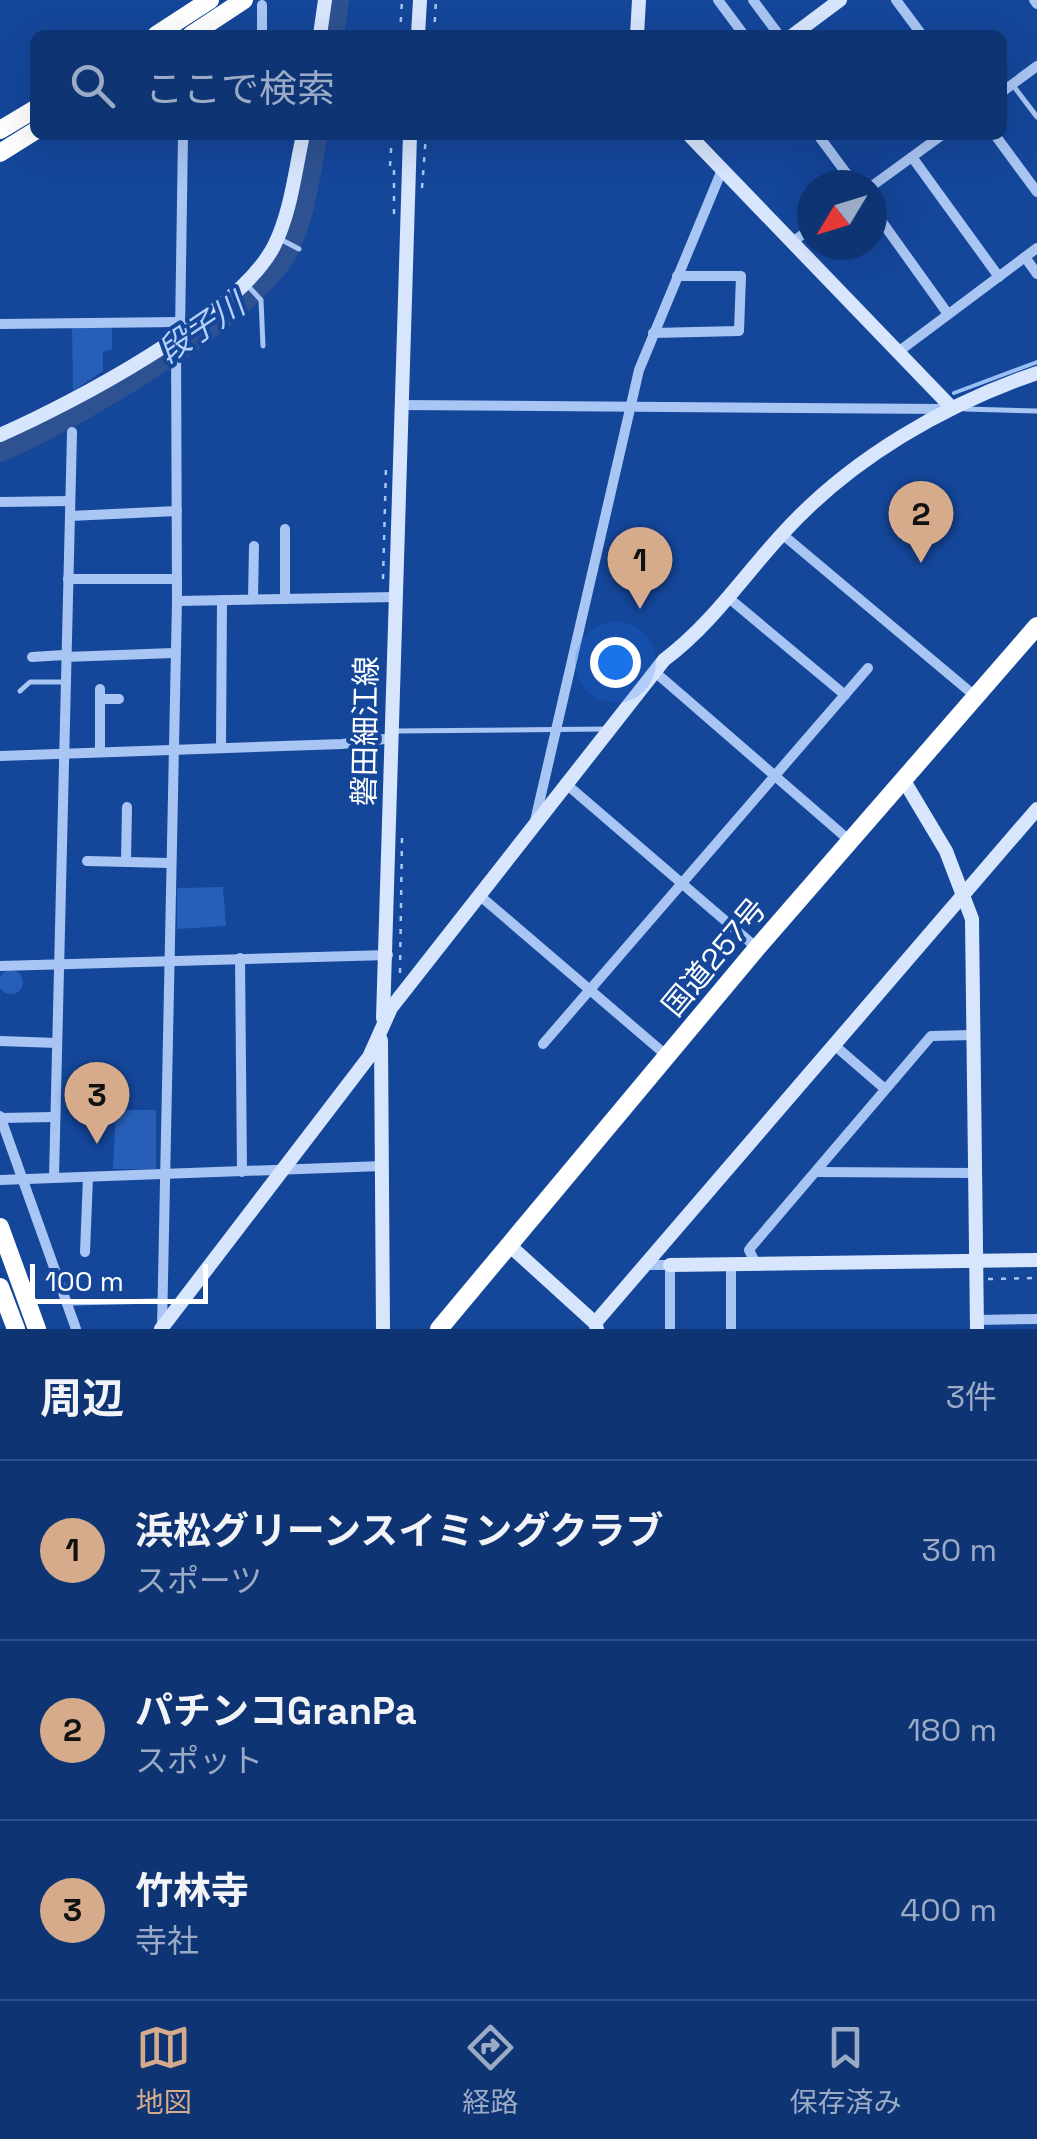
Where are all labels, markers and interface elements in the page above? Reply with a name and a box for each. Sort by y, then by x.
search box [30,30,1007,140]
icon: search [65,58,120,113]
text: ここで検索 [145,65,335,113]
north arrow [797,170,887,260]
water label: 段子川 [150,283,254,371]
pin: 2 [888,480,954,563]
pin: 1 [608,526,672,609]
your location [590,637,641,688]
street label: 磐田細江線 [344,656,386,806]
street label: 国道257号 [653,890,775,1024]
pin: 3 [64,1062,130,1144]
scale bar [30,1259,208,1304]
text: 100 m [45,1263,124,1299]
text: 周辺 [40,1372,124,1425]
text: 3件 [946,1377,997,1417]
text: 浜松グリーンスイミングクラブ [135,1507,664,1555]
text: 1 [65,1530,80,1570]
text: 30 m [921,1530,997,1570]
text: スポーツ [135,1561,262,1601]
text: パチンコGranPa [135,1687,417,1735]
text: 2 [63,1710,82,1750]
text: 180 m [907,1710,997,1750]
text: スポット [135,1741,263,1781]
text: 竹林寺 [135,1867,249,1915]
text: 3 [63,1890,82,1930]
text: 400 m [900,1890,997,1930]
text: 寺社 [135,1921,199,1961]
tab: 地図 [135,2020,192,2120]
tab: 経路 [462,2020,519,2120]
tab: 保存済み [789,2020,902,2120]

